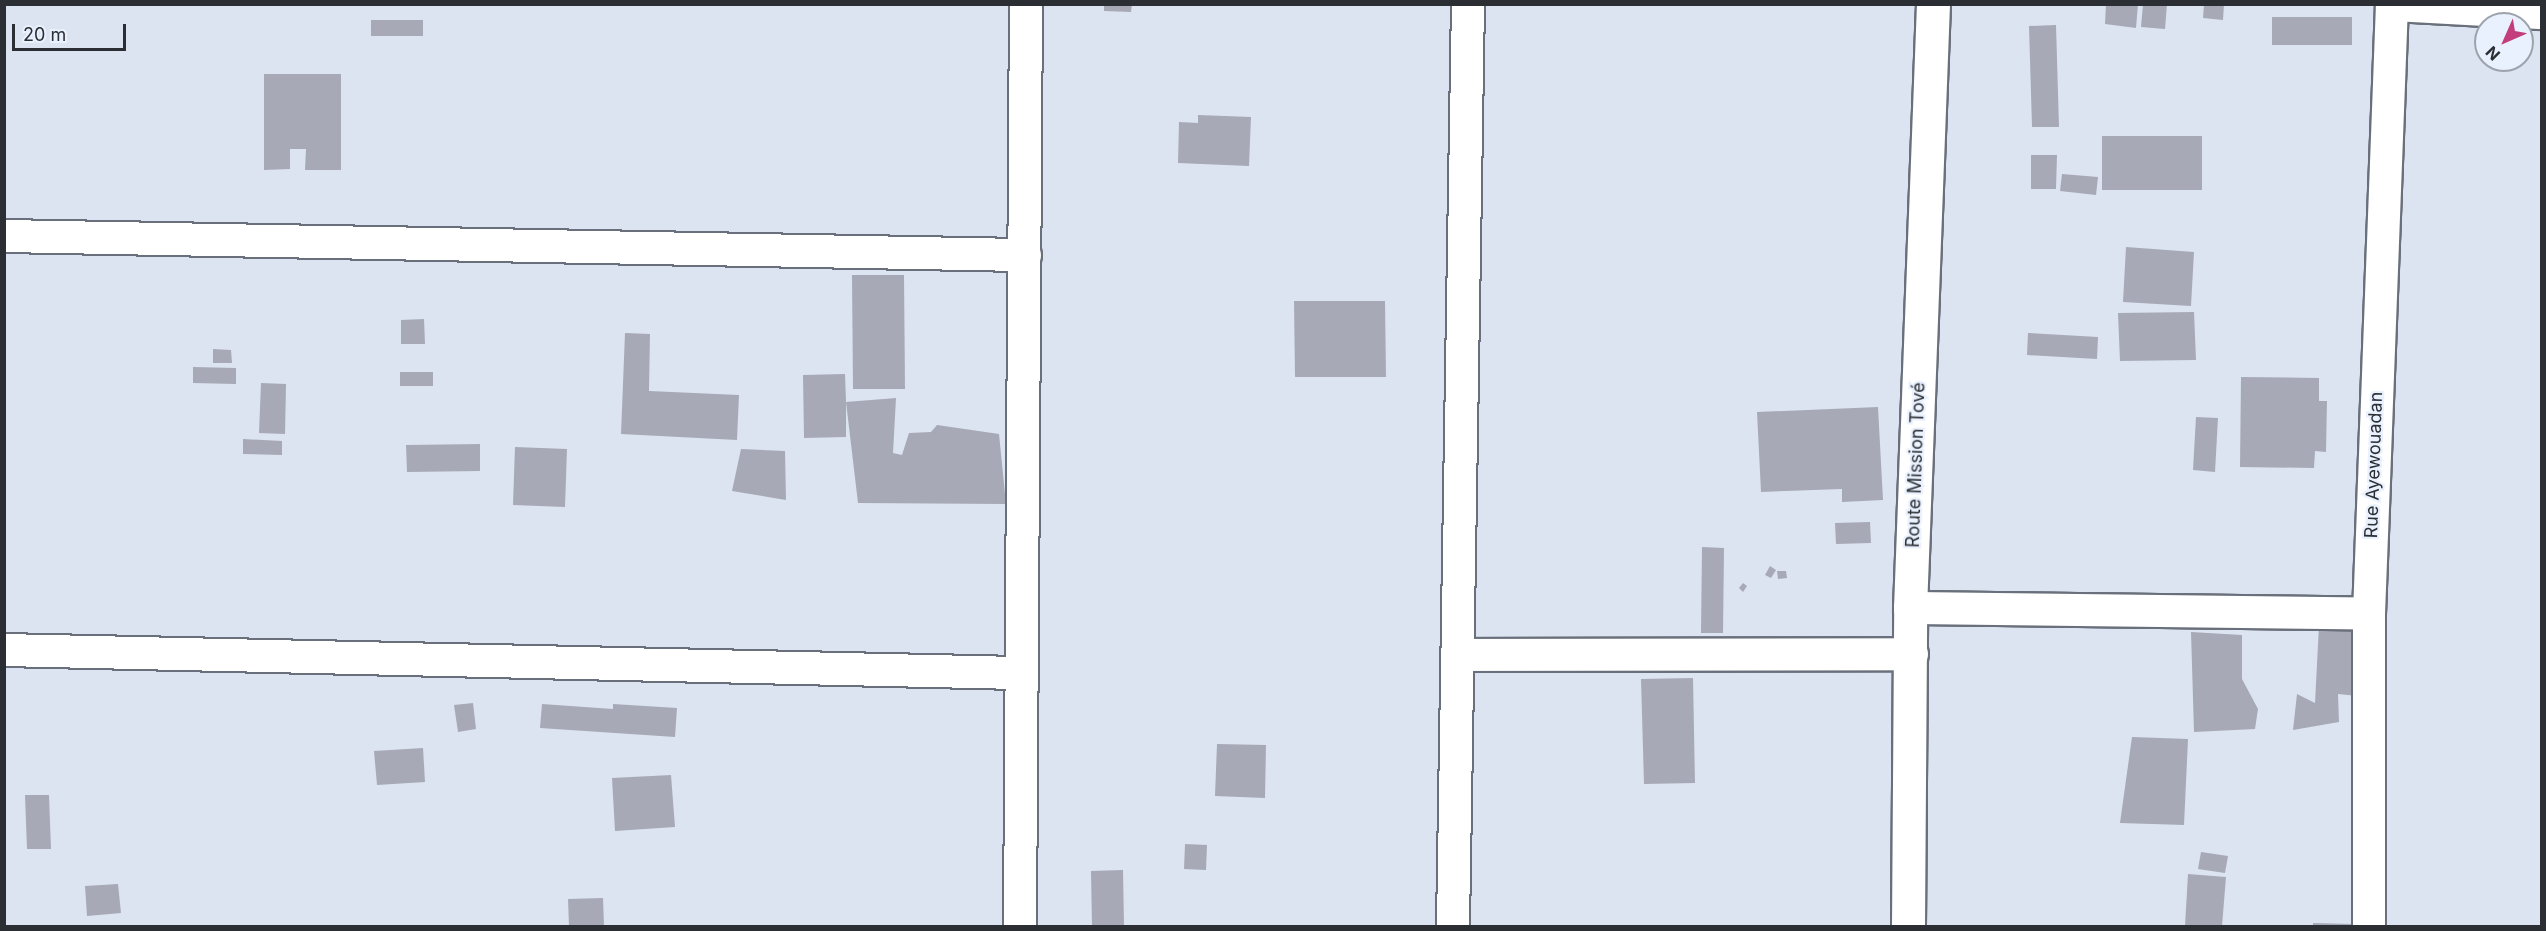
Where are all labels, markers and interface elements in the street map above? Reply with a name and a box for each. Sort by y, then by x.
scale bar [15,12,129,50]
north arrow [2474,12,2534,72]
text: 20 m [23,24,66,45]
text: N [2481,42,2504,65]
street label: Route Mission Tové [1902,382,1930,548]
street label: Rue Ayewouadan [2361,391,2387,539]

